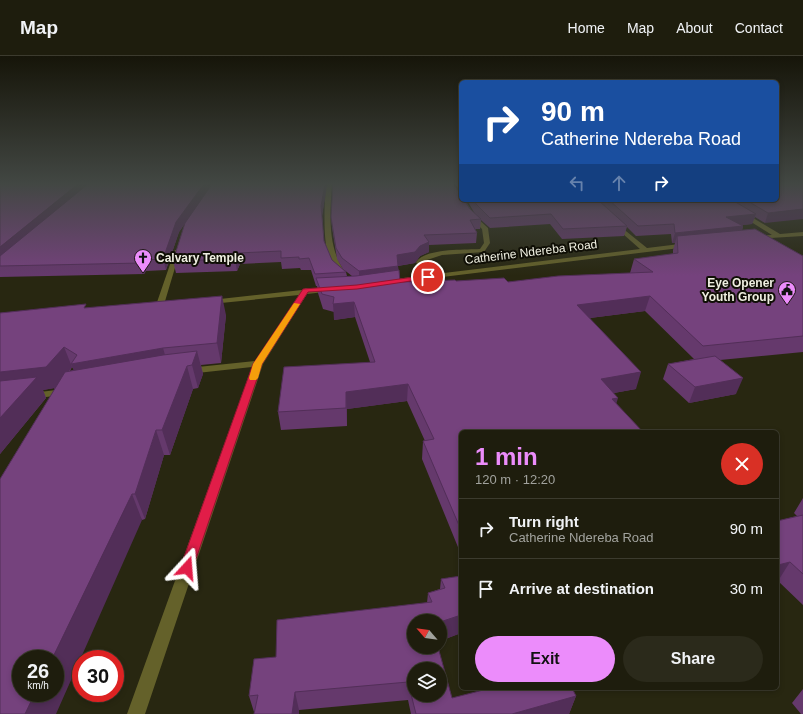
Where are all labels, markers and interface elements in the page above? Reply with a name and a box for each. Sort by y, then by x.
text: Map [20,17,58,38]
text: Home [568,20,605,36]
text: Map [627,20,654,36]
text: About [676,20,713,36]
text: Contact [735,20,783,36]
icon: right [475,96,527,148]
text: 90 m [541,96,605,127]
text: Catherine Ndereba Road [541,129,741,149]
icon: left [566,172,588,194]
icon: ahead [608,172,630,194]
icon: right [650,172,672,194]
street label: Catherine Ndereba Road [464,237,598,267]
church icon: Calvary Temple [133,248,153,273]
place label: Calvary Temple [156,251,244,265]
pin [411,260,445,294]
icon: arrive [417,266,439,288]
place label: Eye Opener Youth Group [702,276,774,304]
public building icon: Eye Opener Youth Group [777,280,797,305]
text: 1 min [475,443,538,470]
button: close [721,443,763,485]
text: 120 m · 12:20 [475,472,555,487]
text: Turn right [509,513,579,530]
icon: right [475,518,497,540]
text: 90 m [730,520,763,537]
text: Catherine Ndereba Road [509,530,654,545]
position arrow [166,547,208,589]
icon: arrive [475,578,497,600]
text: Arrive at destination [509,580,654,597]
text: 30 m [730,580,763,597]
north arrow [407,614,447,654]
map controls [407,614,447,702]
button: Exit [475,636,615,682]
button: Share [623,636,763,682]
speed limit sign: 30 [72,650,124,702]
text: 26 [27,660,49,682]
button: layers [407,662,447,702]
text: km/h [27,680,49,691]

